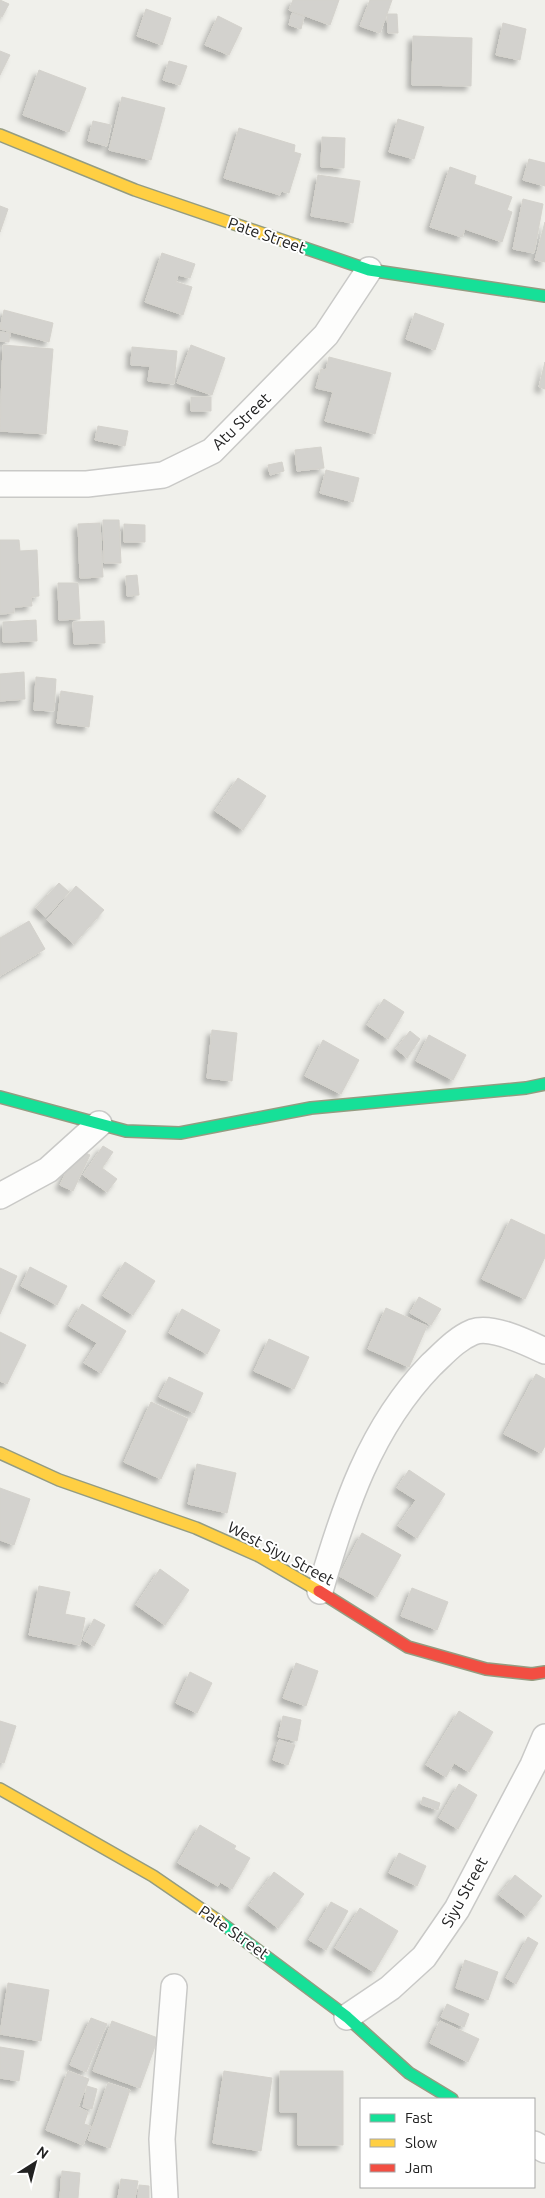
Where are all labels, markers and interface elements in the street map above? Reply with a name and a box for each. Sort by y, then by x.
street label: Pate Street [226,213,309,257]
street label: Atu Street [208,388,274,453]
street label: West Siyu Street [225,1517,338,1589]
street label: Siyu Street [437,1853,491,1930]
street label: Pate Street [196,1901,273,1963]
legend [360,2098,535,2188]
text: Fast [405,2109,433,2126]
text: Slow [405,2134,438,2151]
north arrow [10,2138,60,2188]
text: N [34,2143,52,2162]
text: Jam [405,2159,433,2176]

